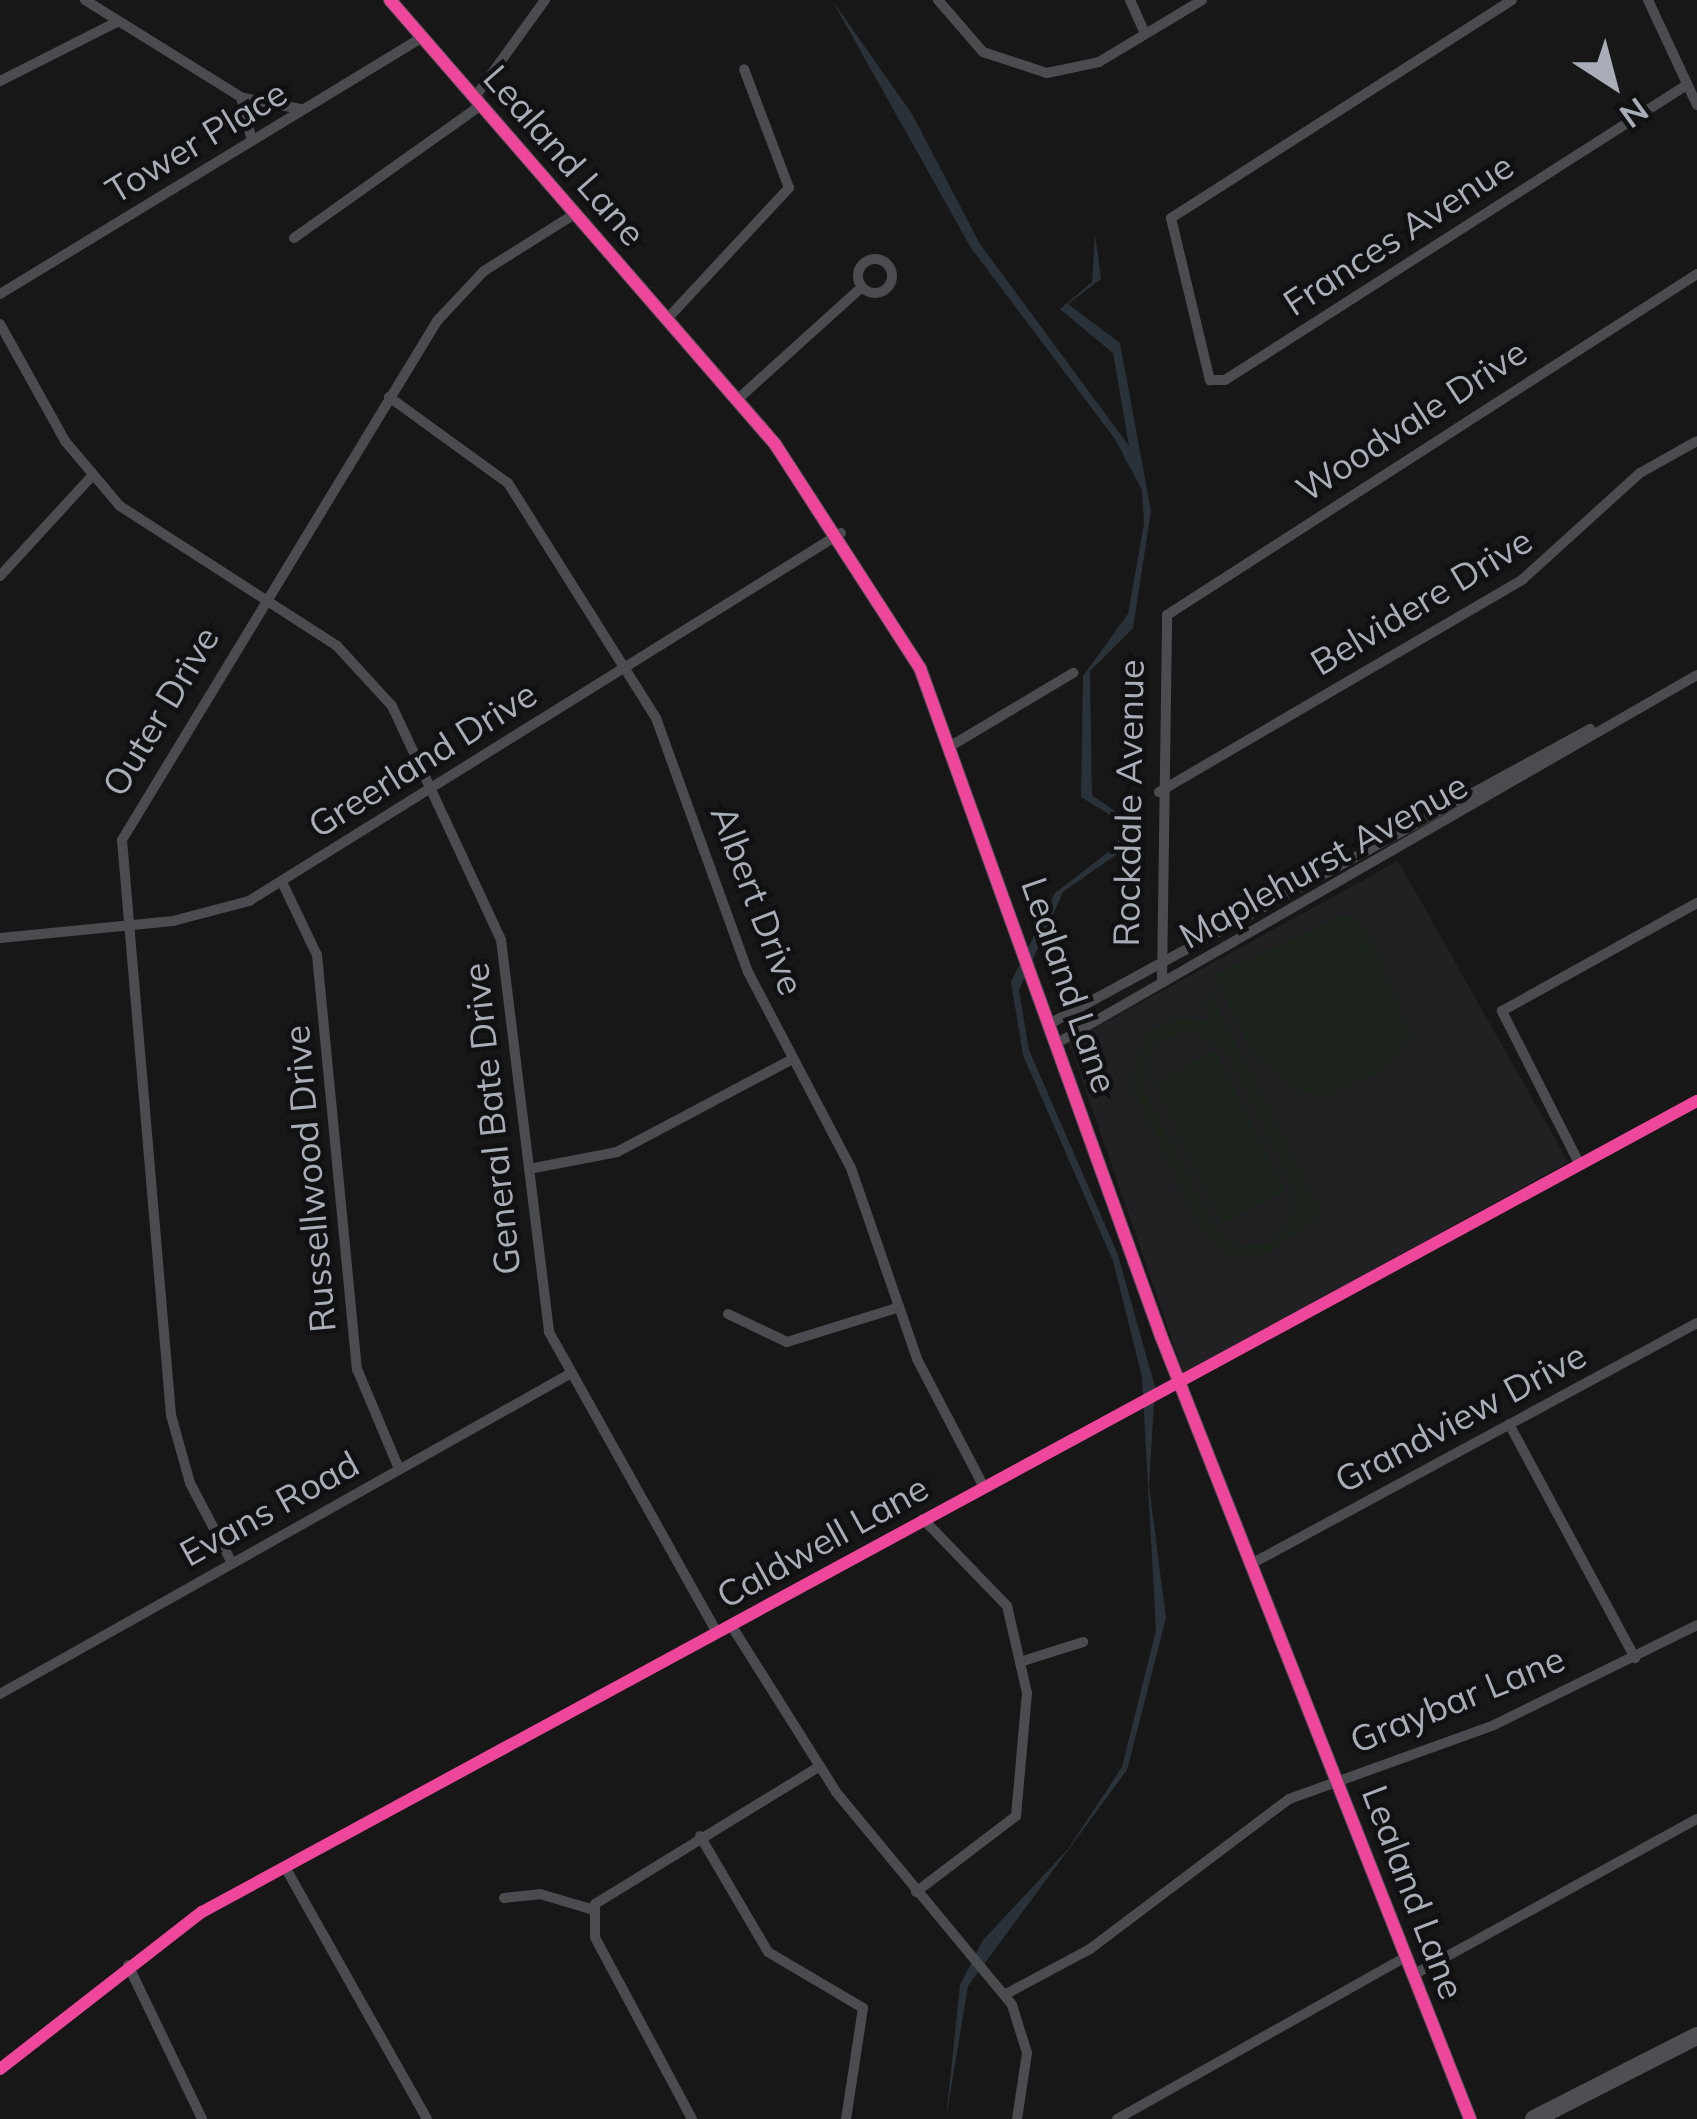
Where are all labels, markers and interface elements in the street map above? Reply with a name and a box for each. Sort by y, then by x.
north arrow [1553,24,1673,144]
street label: Lealand Lane [475,56,655,254]
street label: Tower Place [98,70,294,212]
text: N [1612,90,1657,137]
street label: Frances Avenue [1275,144,1521,324]
street label: Woodvale Drive [1288,330,1534,510]
street label: Belvidere Drive [1303,518,1539,684]
street label: Outer Drive [93,618,227,804]
street label: Rockdale Avenue [1104,659,1152,947]
street label: Greerland Drive [300,672,544,846]
street label: Maplehurst Avenue [1172,763,1474,957]
street label: Albert Drive [702,799,814,1001]
street label: Lealand Lane [1013,872,1127,1098]
street label: General Bate Drive [453,961,529,1277]
street label: Russellwood Drive [274,1024,344,1334]
street label: Grandview Drive [1327,1333,1593,1501]
street label: Evans Road [172,1441,366,1575]
street label: Caldwell Lane [709,1465,935,1617]
street label: Graybar Lane [1344,1636,1570,1762]
street label: Lealand Lane [1354,1779,1474,2005]

